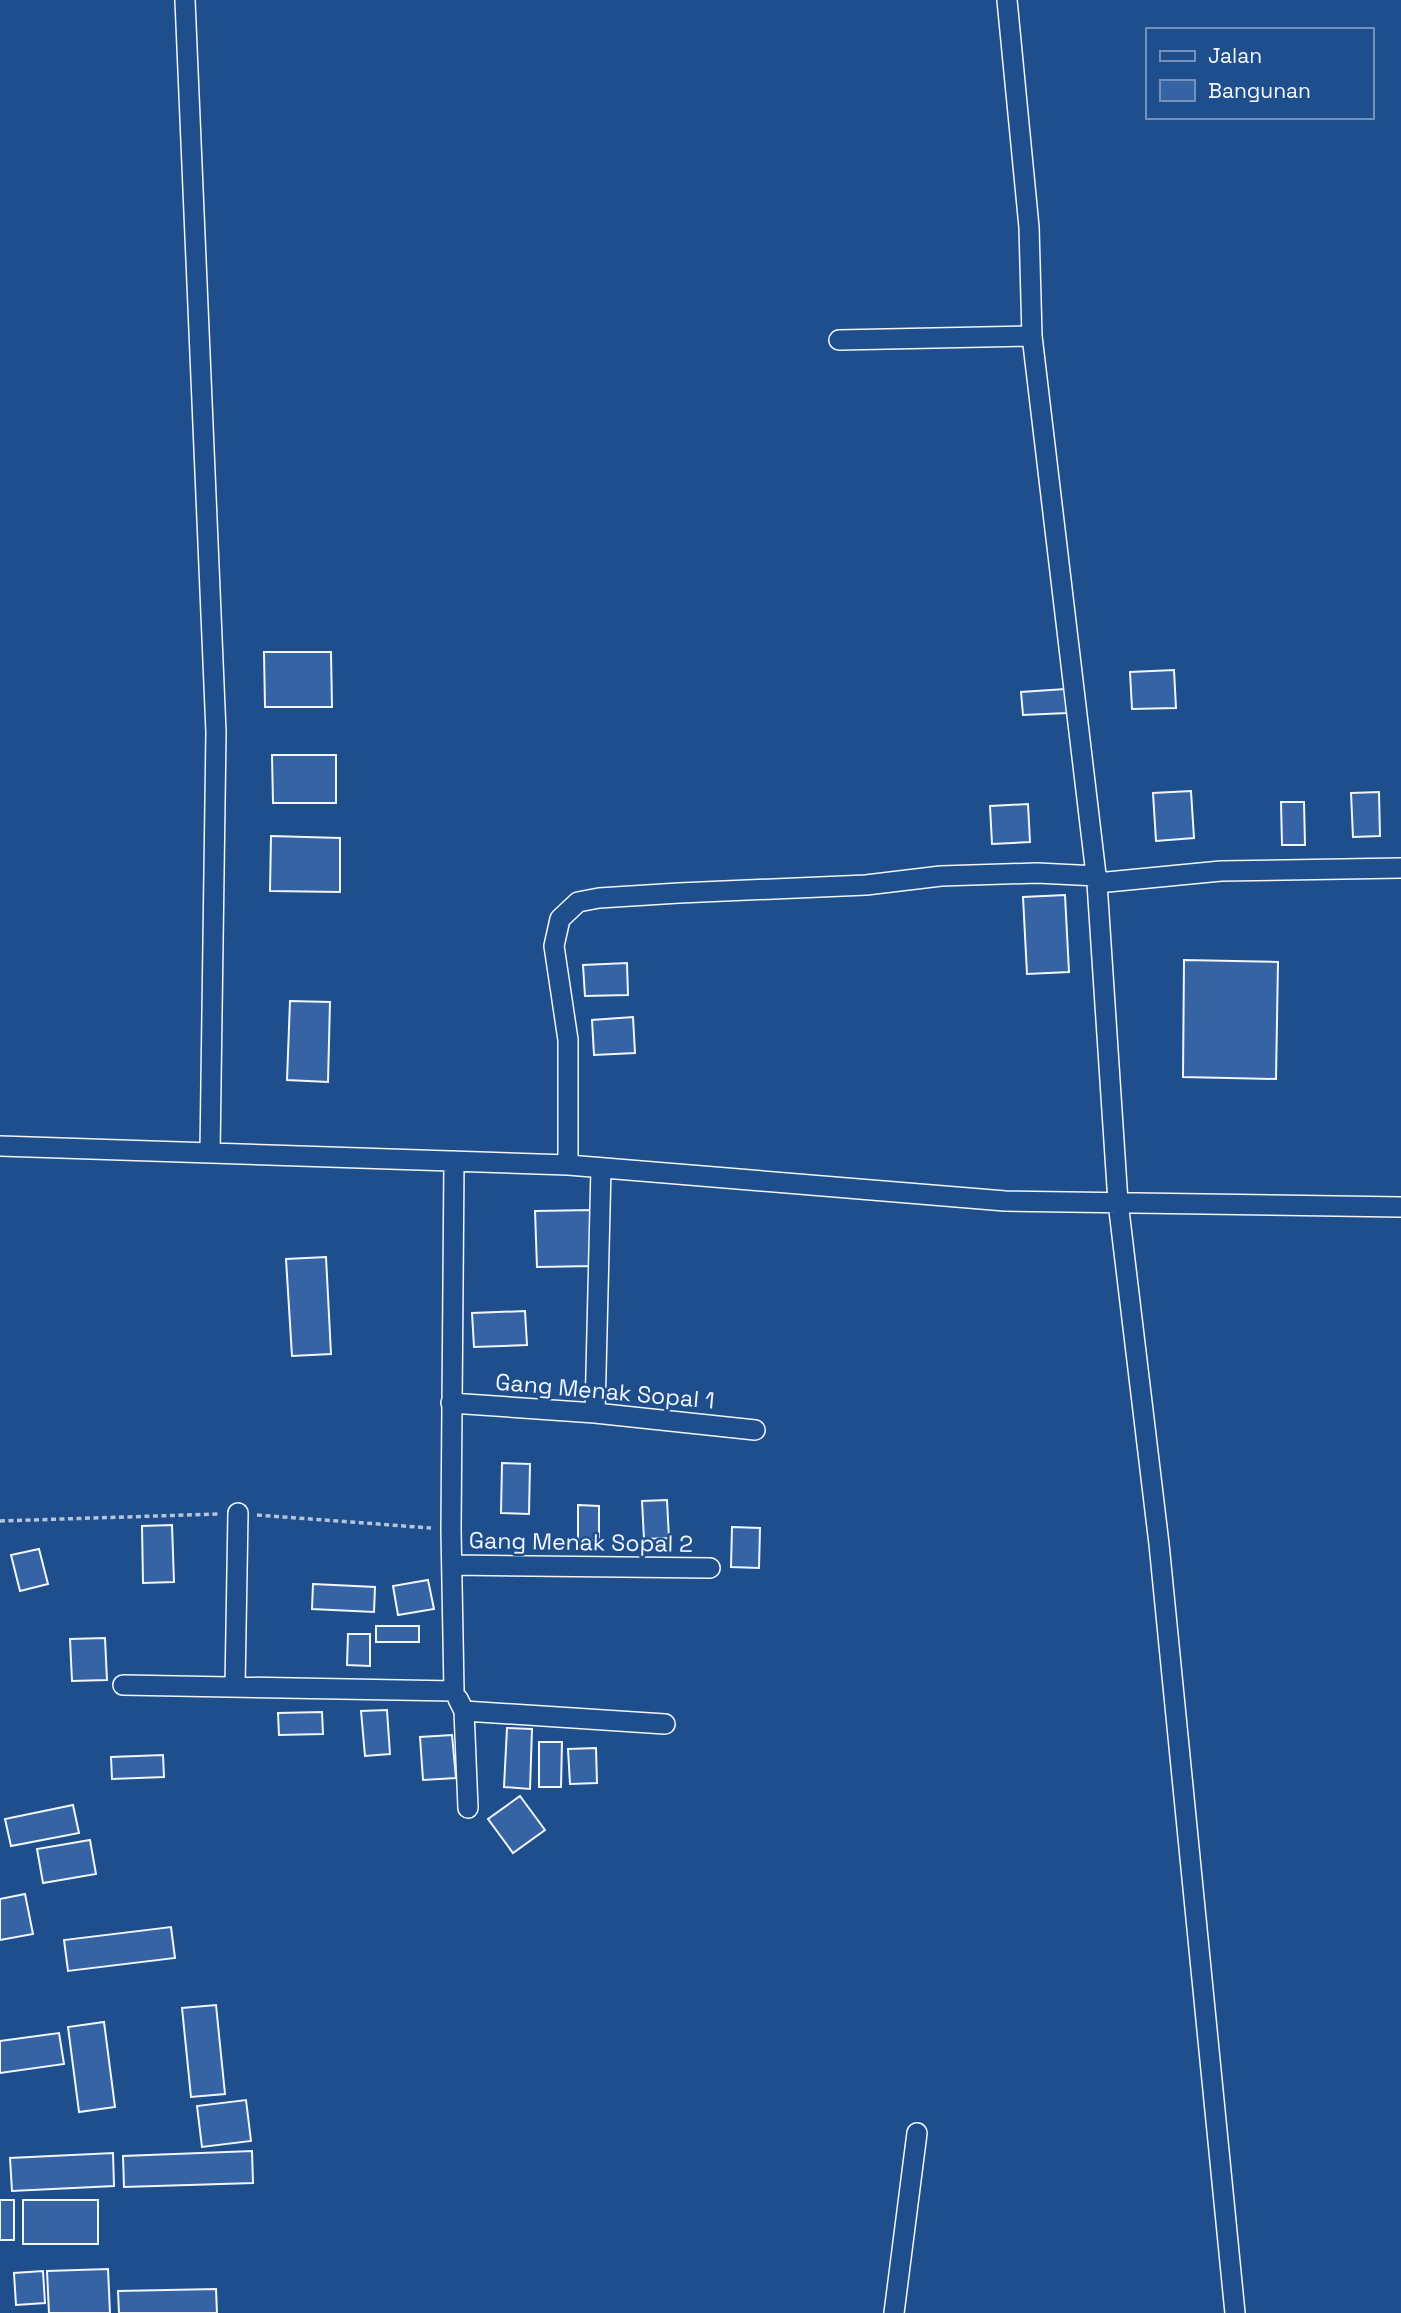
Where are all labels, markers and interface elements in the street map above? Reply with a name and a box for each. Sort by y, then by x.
legend [1146,28,1373,119]
text: Jalan [1208,42,1262,69]
text: Bangunan [1208,77,1311,104]
street label: Gang Menak Sopal 1 [494,1366,716,1416]
street label: Gang Menak Sopal 2 [469,1525,693,1559]

